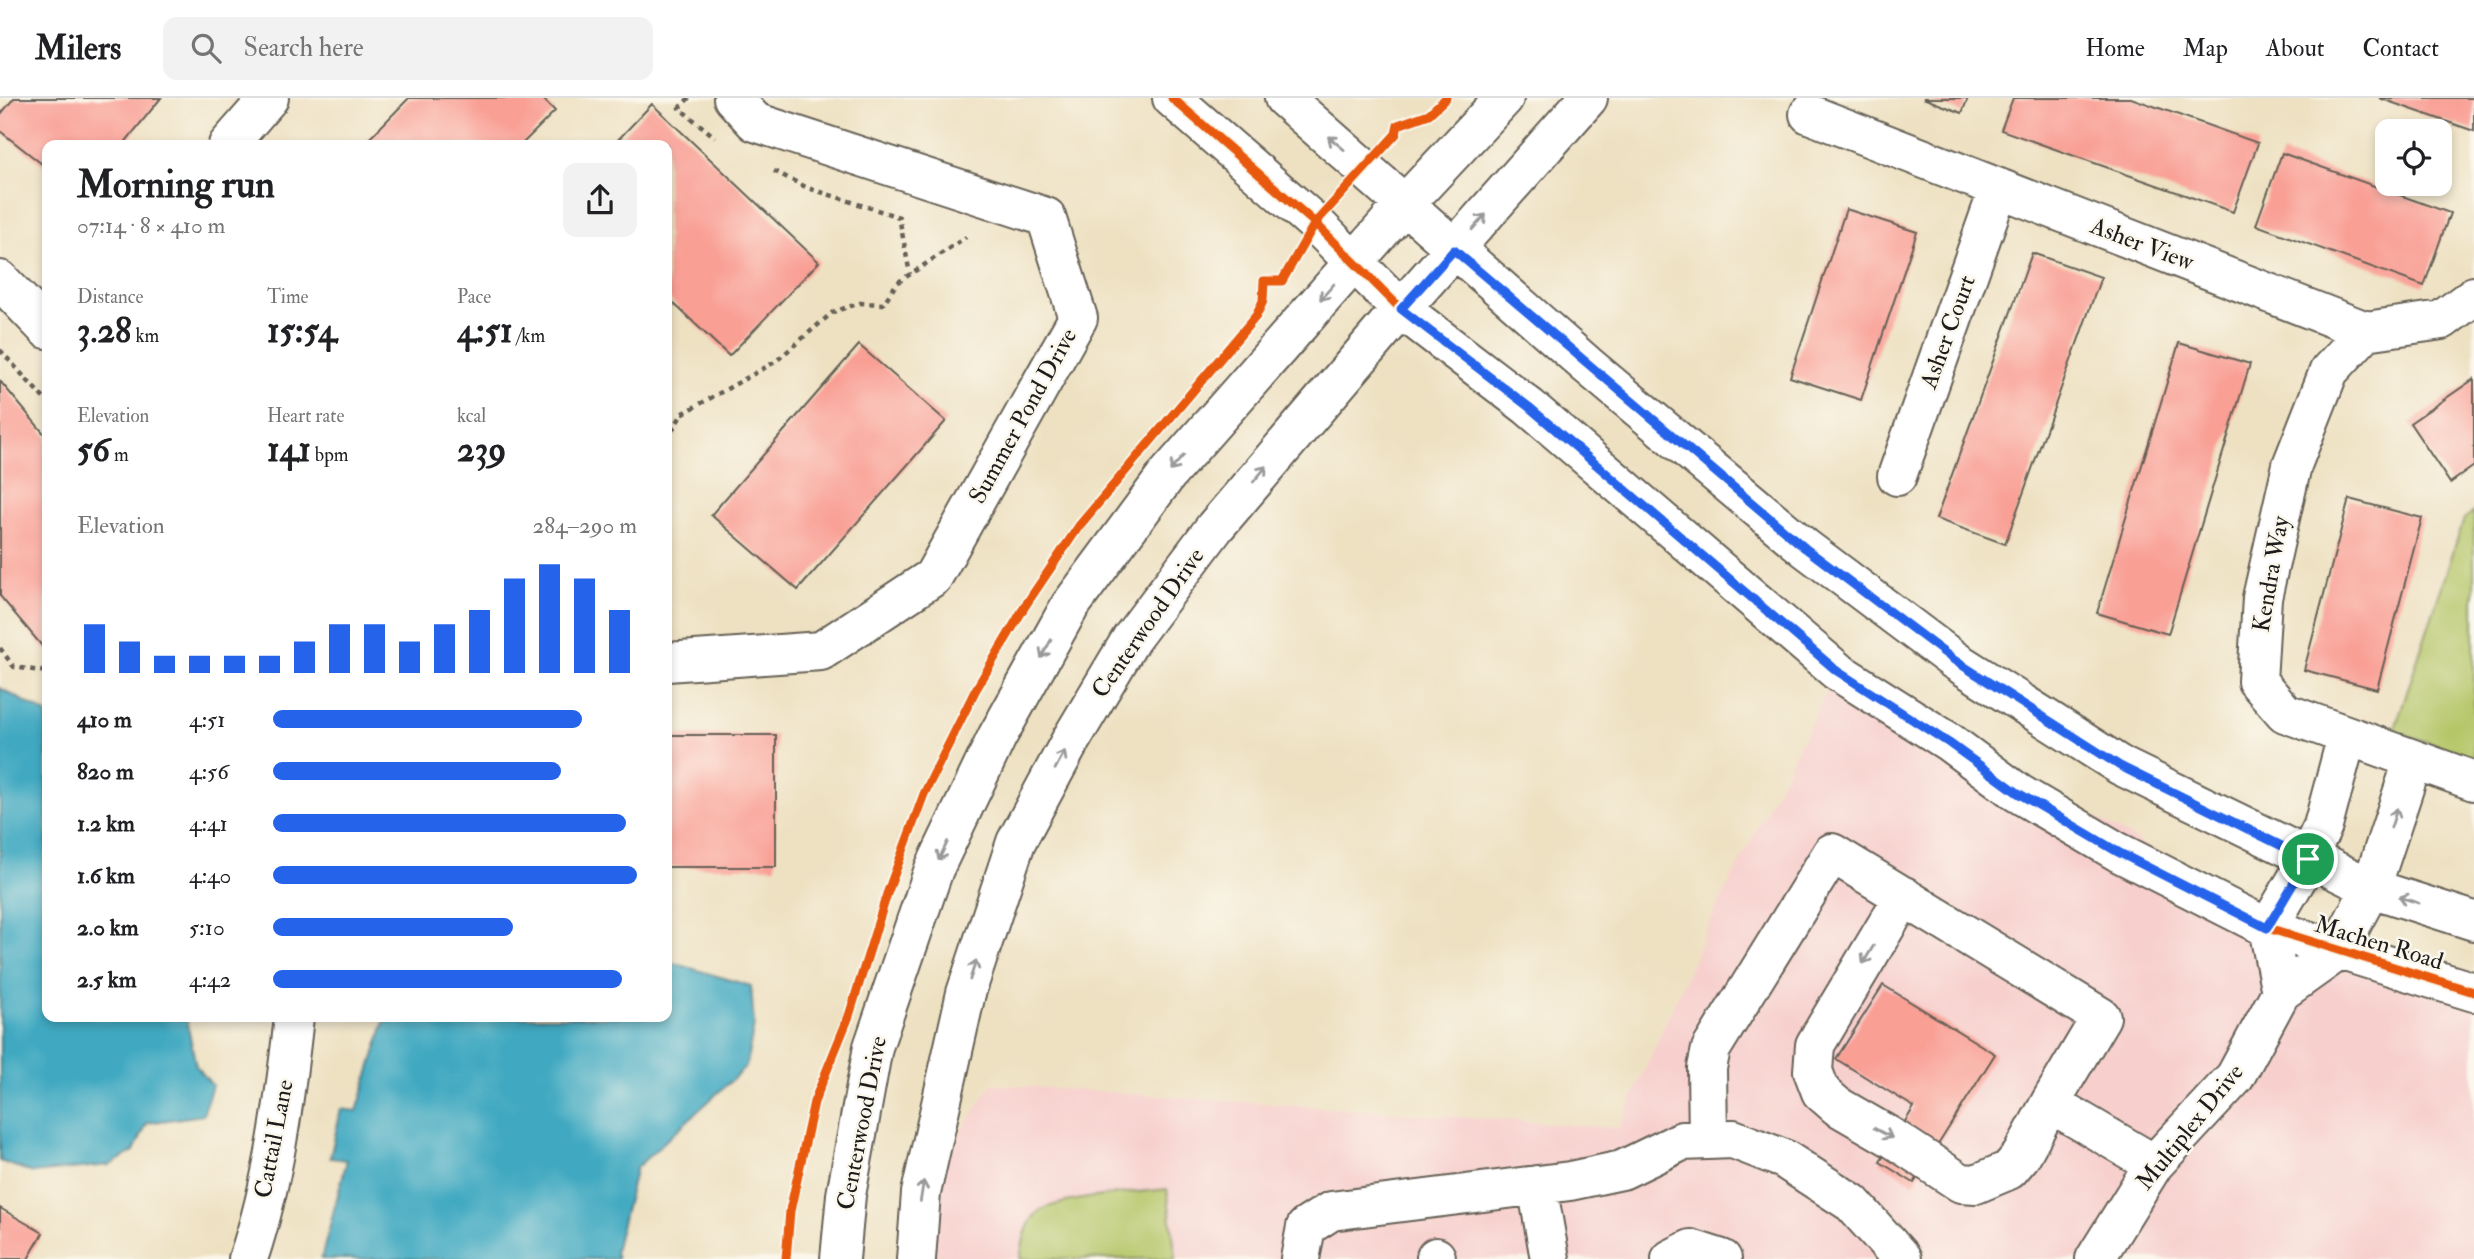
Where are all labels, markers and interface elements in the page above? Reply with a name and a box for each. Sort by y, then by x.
search box [163,17,653,80]
text: Milers [35,28,121,69]
icon: search [187,29,225,67]
text: Search here [243,32,364,64]
text: Home [2085,33,2145,64]
text: Map [2183,33,2228,64]
text: About [2266,33,2325,64]
text: Contact [2363,33,2439,64]
map controls [2375,119,2452,196]
button: locate [2375,119,2452,196]
one-way arrow [1327,135,1345,150]
text: Morning run [77,161,275,209]
button: share [563,163,637,237]
street label: Asher View [2085,210,2199,278]
text: 07:14 · 8 × 410 m [77,211,225,240]
one-way arrow [1471,213,1487,231]
street label: Asher Court [1913,271,1983,394]
one-way arrow [1319,283,1335,301]
text: Distance [77,285,143,309]
text: Time [267,285,309,309]
text: Pace [457,285,491,309]
text: 3.28 [77,309,131,353]
text: 15:54 [267,309,337,353]
text: 4:51 [457,309,512,353]
street label: Summer Pond Drive [962,323,1084,509]
text: km [131,324,159,348]
text: /km [512,324,545,348]
text: Elevation [77,404,149,428]
text: Heart rate [267,404,344,428]
text: kcal [457,404,486,428]
text: 56 [77,428,110,472]
text: 141 [267,428,311,472]
text: 239 [457,428,506,472]
text: m [110,443,129,467]
text: bpm [311,443,349,467]
one-way arrow [1169,454,1185,472]
one-way arrow [1252,466,1268,484]
text: Elevation [77,511,165,540]
text: 284–290 m [533,511,637,540]
street label: Kendra Way [2246,513,2296,634]
street label: Centerwood Drive [1085,542,1211,704]
one-way arrow [1039,638,1052,659]
text: 410 m [77,705,132,734]
text: 4:51 [189,705,225,734]
one-way arrow [1054,750,1067,771]
text: 820 m [77,757,134,786]
text: 4:56 [189,757,229,786]
one-way arrow [2389,807,2402,829]
text: 1.2 km [77,809,135,838]
text: 4:41 [189,809,228,838]
pin [2278,829,2338,889]
one-way arrow [935,840,949,861]
icon: arrive [2289,840,2327,878]
text: 1.6 km [77,861,135,890]
text: 4:40 [189,861,231,890]
one-way arrow [2398,893,2420,906]
street label: Machen Road [2311,909,2447,977]
text: 2.0 km [77,913,139,942]
text: 5:10 [189,913,225,942]
one-way arrow [1861,944,1875,964]
one-way arrow [968,959,981,981]
text: 2.5 km [77,965,137,994]
text: 4:42 [189,965,231,994]
street label: Centerwood Drive [830,1034,894,1212]
street label: Multiplex Drive [2129,1057,2251,1197]
street label: Cattail Lane [247,1077,301,1201]
one-way arrow [1872,1126,1892,1140]
one-way arrow [916,1180,929,1203]

